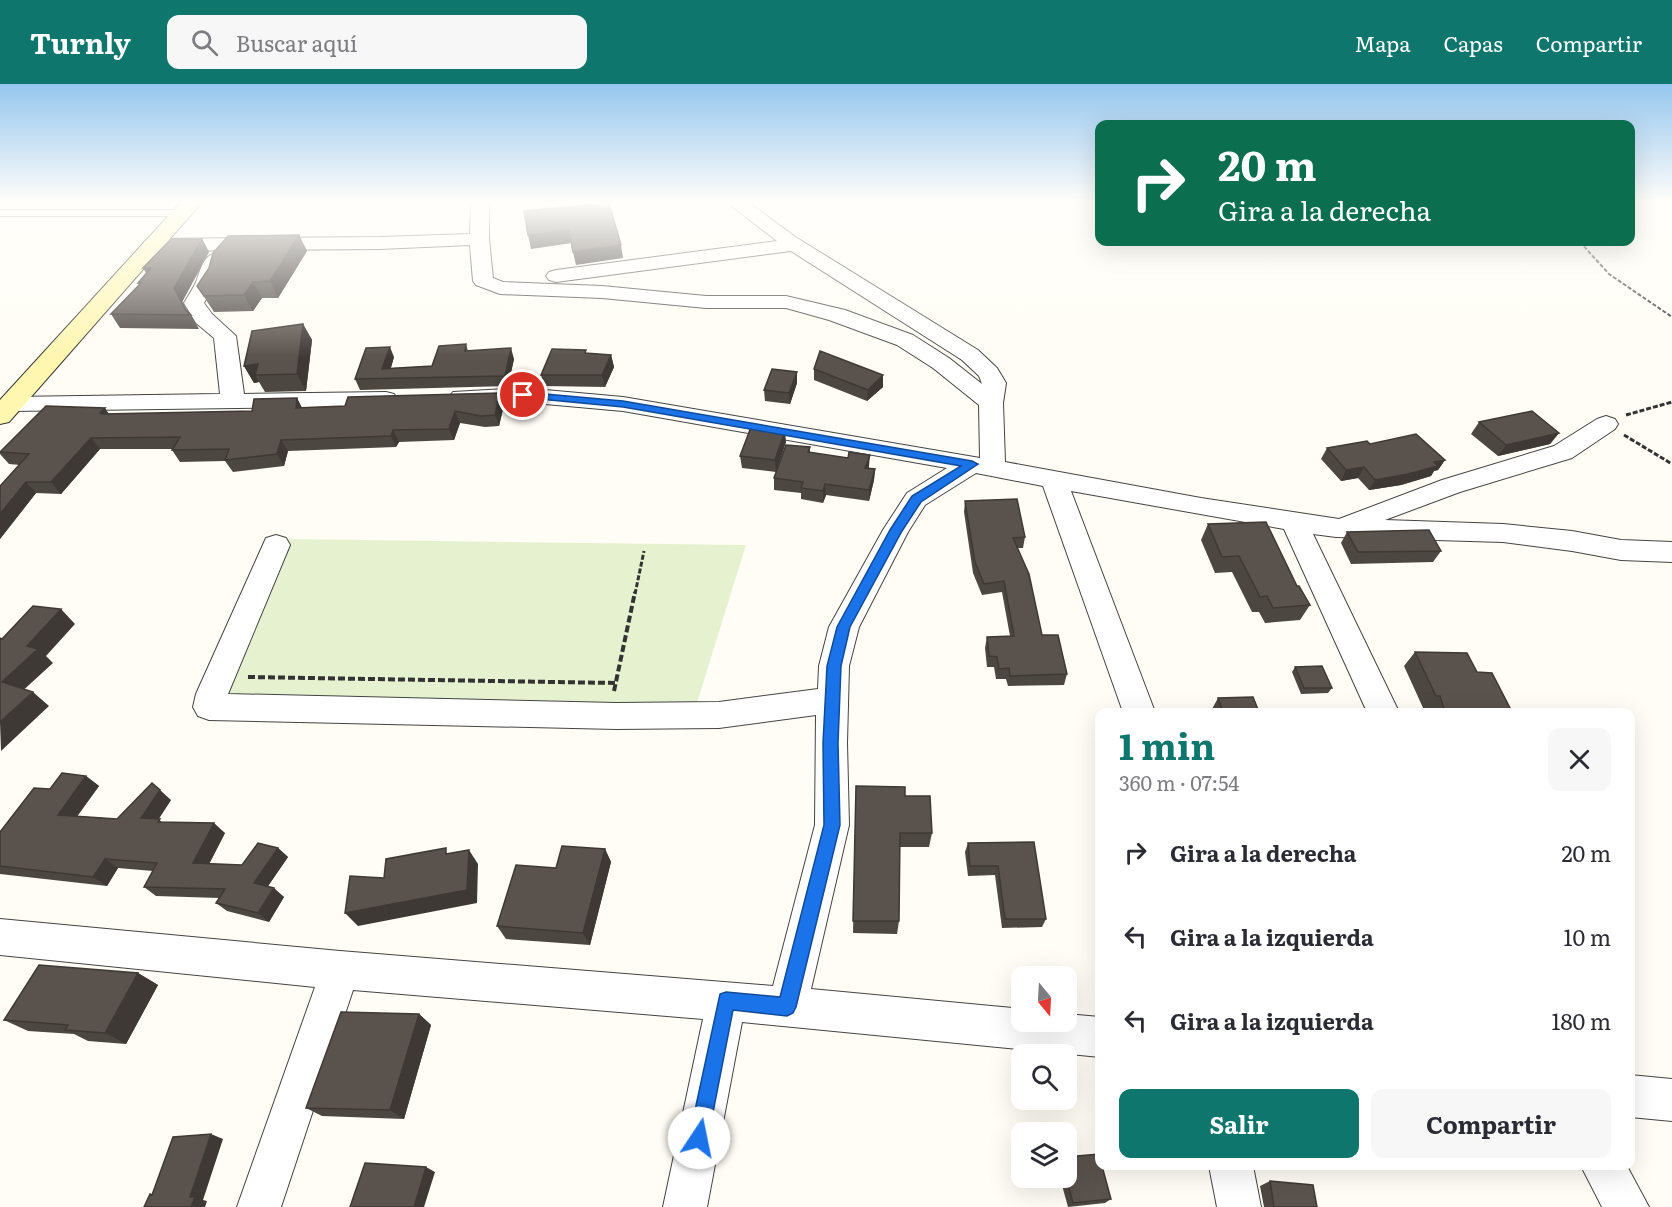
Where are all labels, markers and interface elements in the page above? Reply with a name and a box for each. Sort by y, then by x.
search box [167,15,587,69]
text: Turnly [30,21,131,63]
icon: search [188,26,221,59]
text: Buscar aquí [236,26,357,59]
text: Mapa [1354,27,1411,58]
text: Capas [1444,27,1503,58]
text: Compartir [1536,27,1642,58]
text: 20 m [1218,132,1317,194]
icon: right [1119,144,1197,222]
text: Gira a la derecha [1218,189,1431,229]
pin [497,369,548,420]
icon: arrive [506,378,539,411]
text: 1 min [1119,718,1215,771]
button: close [1548,728,1611,791]
text: 360 m · 07:54 [1119,767,1239,797]
icon: right [1119,836,1152,869]
text: Gira a la derecha [1170,836,1357,869]
text: 20 m [1561,836,1611,869]
icon: left [1119,920,1152,953]
text: Gira a la izquierda [1170,920,1374,953]
text: 10 m [1564,920,1611,953]
north arrow [1011,966,1077,1032]
map controls [1011,966,1077,1188]
icon: left [1119,1004,1152,1037]
text: Gira a la izquierda [1170,1004,1374,1037]
text: 180 m [1551,1004,1611,1037]
button: search [1011,1044,1077,1110]
button: Salir [1119,1089,1359,1158]
button: Compartir [1371,1089,1611,1158]
position arrow [667,1106,731,1170]
button: layers [1011,1122,1077,1188]

